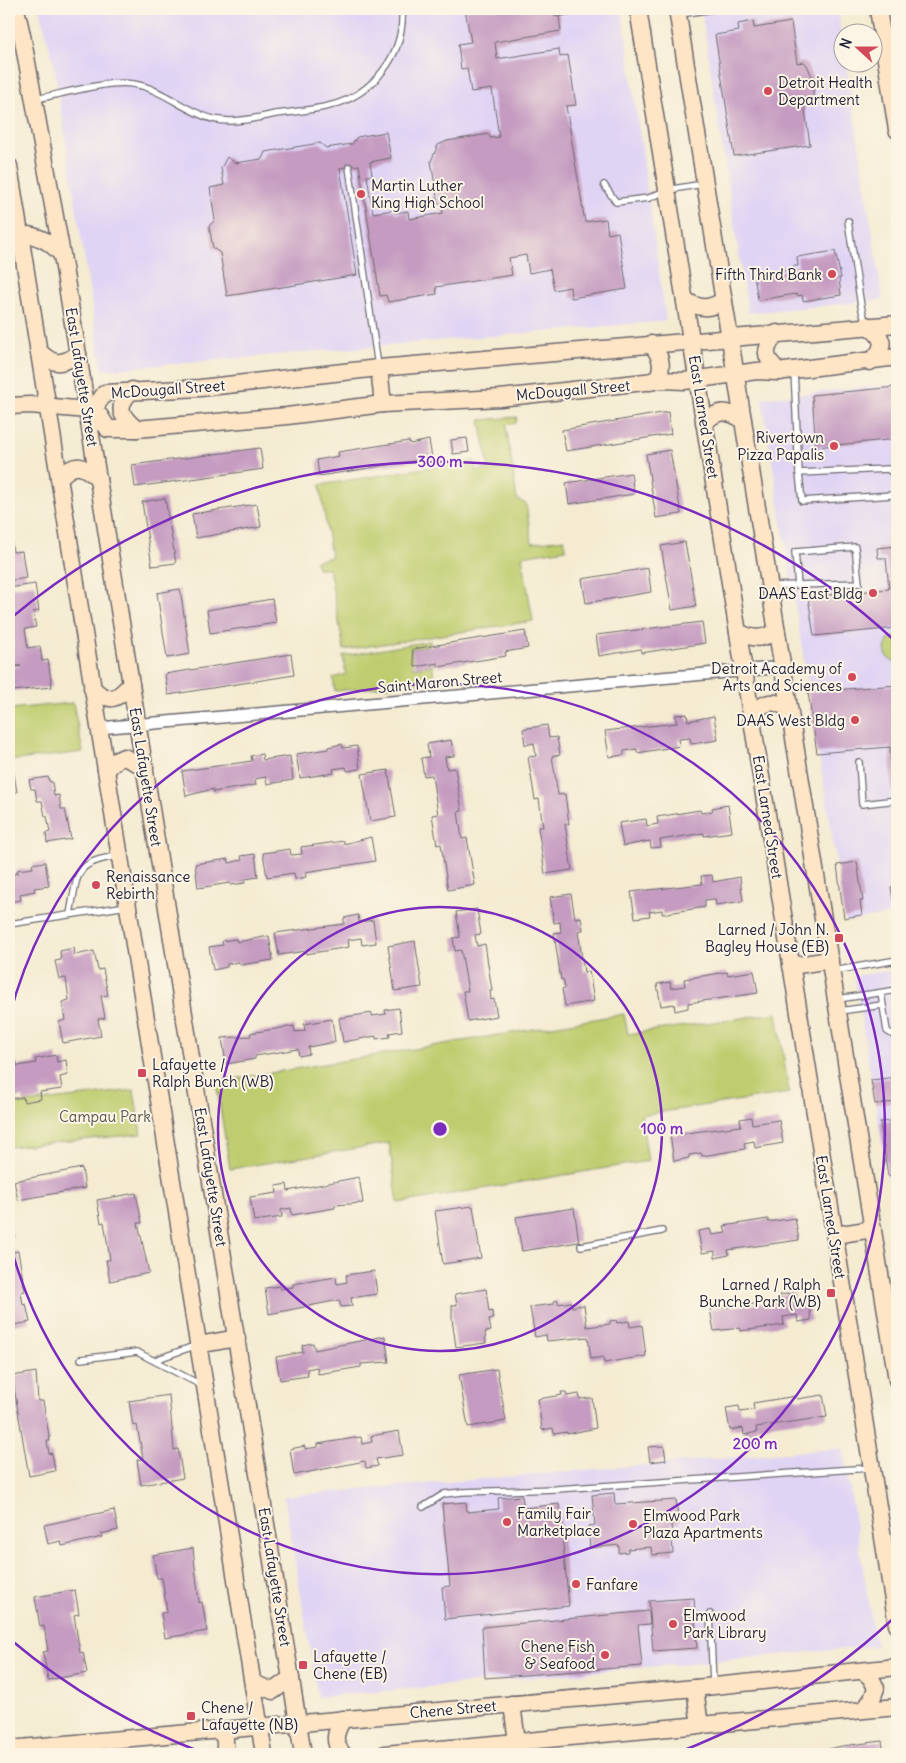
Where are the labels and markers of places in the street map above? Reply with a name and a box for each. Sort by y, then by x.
place label: Detroit Health Department [778,73,873,109]
marker: Detroit Health Department [762,85,774,97]
place label: Martin Luther King High School [371,176,484,212]
marker: Martin Luther King High School [355,188,367,200]
place label: Fifth Third Bank [715,265,822,284]
marker: Fifth Third Bank [826,268,838,280]
place label: Rivertown Pizza Papalis [737,428,824,464]
marker: Rivertown Pizza Papalis [828,440,840,452]
place label: DAAS East Bldg [758,584,863,603]
marker: DAAS East Bldg [867,587,879,599]
place label: Detroit Academy of Arts and Sciences [711,659,843,695]
marker: Detroit Academy of Arts and Sciences [846,671,858,683]
place label: DAAS West Bldg [736,711,845,730]
marker: DAAS West Bldg [849,714,861,726]
place label: Renaissance Rebirth [106,867,190,903]
marker: Renaissance Rebirth [90,879,102,891]
place label: Larned / John N. Bagley House (EB) [705,920,829,956]
marker: Larned / John N. Bagley House (EB) [833,932,845,944]
place label: Lafayette / Ralph Bunch (WB) [152,1055,274,1091]
marker: Lafayette / Ralph Bunch (WB) [136,1067,148,1079]
centre of rings [431,1120,449,1138]
place label: Larned / Ralph Bunche Park (WB) [699,1275,821,1311]
marker: Larned / Ralph Bunche Park (WB) [825,1287,837,1299]
place label: Family Fair Marketplace [517,1504,600,1540]
place label: Elmwood Park Plaza Apartments [643,1506,763,1542]
marker: Family Fair Marketplace [501,1516,513,1528]
marker: Elmwood Park Plaza Apartments [627,1518,639,1530]
place label: Fanfare [586,1575,638,1594]
marker: Fanfare [570,1578,582,1590]
place label: Elmwood Park Library [683,1606,767,1642]
marker: Elmwood Park Library [667,1618,679,1630]
place label: Chene Fish & Seafood [521,1637,595,1673]
place label: Lafayette / Chene (EB) [313,1647,387,1683]
marker: Chene Fish & Seafood [599,1649,611,1661]
marker: Lafayette / Chene (EB) [297,1659,309,1671]
place label: Chene / Lafayette (NB) [201,1698,298,1734]
marker: Chene / Lafayette (NB) [185,1710,197,1722]

